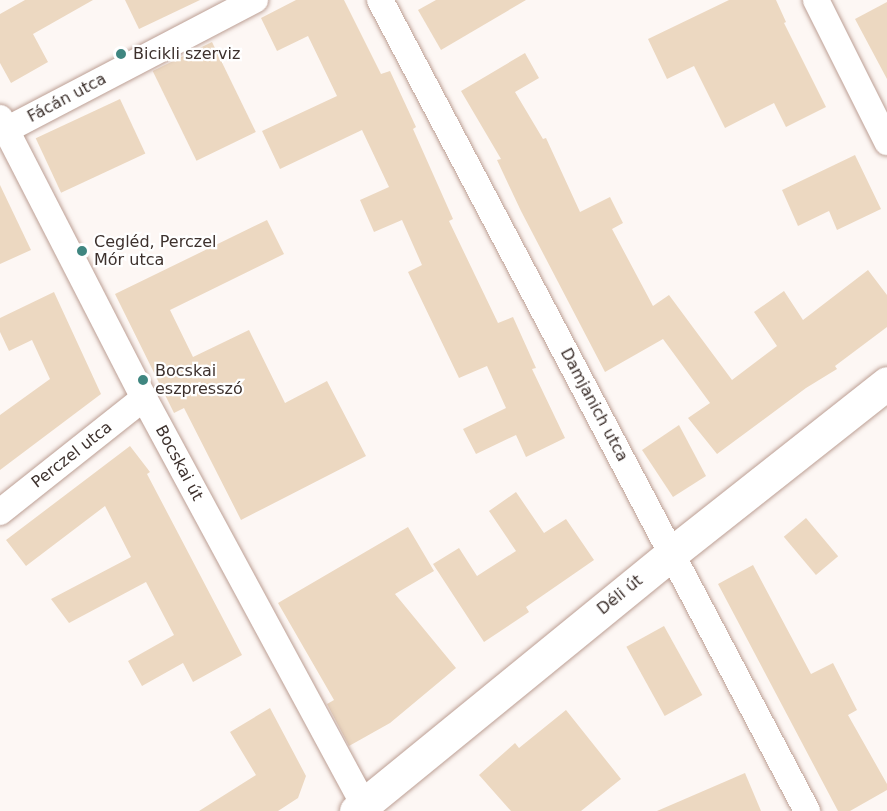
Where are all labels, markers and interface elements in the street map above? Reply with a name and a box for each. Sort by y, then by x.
place label: Bicikli szerviz [133,44,240,64]
marker: Bicikli szerviz [114,47,128,61]
street label: Fácán utca [24,69,110,127]
place label: Cegléd, Perczel Mór utca [94,232,216,270]
marker: Cegléd, Perczel Mór utca [75,244,89,258]
street label: Damjanich utca [556,345,632,465]
place label: Bocskai eszpresszó [155,361,243,399]
marker: Bocskai eszpresszó [136,373,150,387]
street label: Perczel utca [28,418,116,492]
street label: Bocskai út [151,422,207,504]
street label: Déli út [594,571,646,619]

